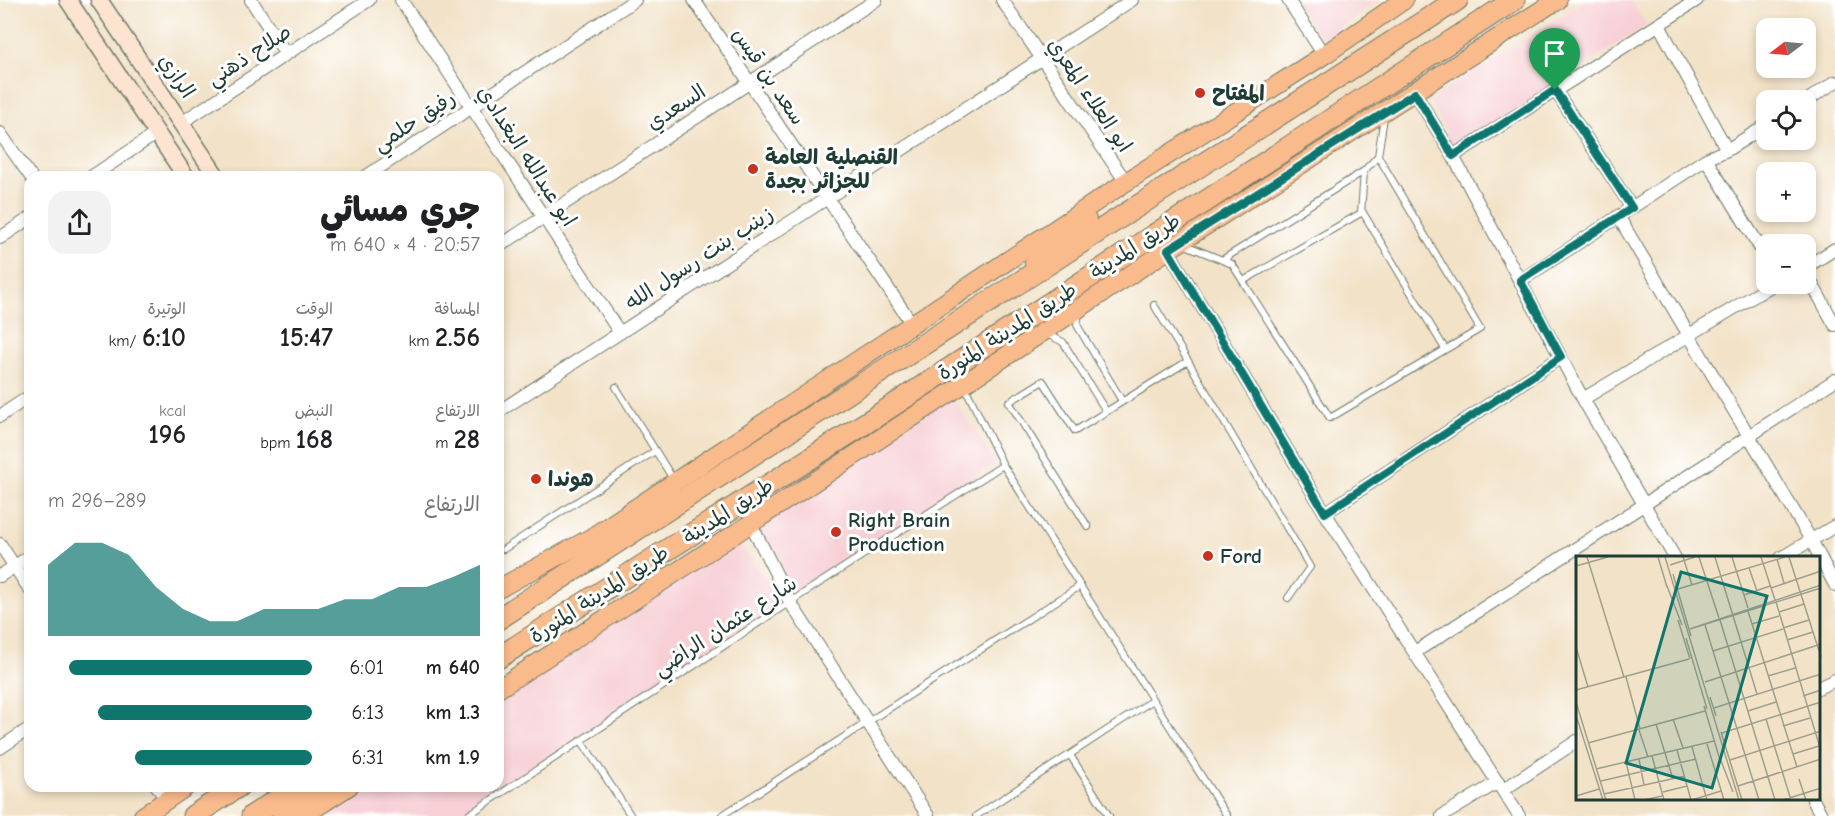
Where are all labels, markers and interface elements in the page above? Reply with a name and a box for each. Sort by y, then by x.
north arrow [1756,18,1816,78]
map controls [1756,18,1816,294]
street label: صلاح ذهني [202,19,299,97]
street label: سعد بن قيس [727,23,810,130]
pin [1529,28,1580,90]
street label: ابو العلاء المعري [1040,33,1137,158]
icon: arrive [1538,37,1571,70]
street label: الرازي [151,49,200,104]
street label: السعدي [642,79,712,138]
street label: ابو عبدالله البغدادي [470,81,581,232]
place label: المفتاح [1212,81,1265,106]
street label: رفيق حلمي [368,86,463,162]
marker: المفتاح [1193,86,1207,100]
button: locate [1756,90,1816,150]
place label: القنصلية العامة للجزائر بجدة [765,145,898,194]
marker: القنصلية العامة للجزائر بجدة [746,162,760,176]
button: + [1756,162,1816,222]
button: share [48,191,111,254]
text: جري مسائي [320,191,480,229]
street label: زينب بنت رسول الله [621,201,778,316]
street label: طريق المدينة [1085,208,1185,284]
text: 20:57 · 4 × 640 m [330,233,480,256]
button: − [1756,234,1816,294]
street label: طريق المدينة المنورة [933,277,1082,387]
text: الوتيرة [147,300,186,318]
text: الوقت [296,300,333,318]
text: المسافة [434,300,480,318]
text: 6:10 [142,323,186,353]
text: 15:47 [280,323,333,353]
text: 2.56 [435,323,480,353]
text: /km [109,332,142,350]
text: km [409,332,435,350]
text: kcal [159,402,186,420]
text: النبض [295,402,333,420]
text: الارتفاع [435,402,480,420]
text: 196 [149,420,186,450]
text: 168 [296,425,333,455]
text: 28 [454,425,480,455]
text: bpm [260,434,296,452]
text: m [435,434,454,452]
place label: هوندا [548,467,594,492]
marker: هوندا [529,472,543,486]
street label: طريق المدينة [678,473,778,549]
text: 289–296 m [48,489,147,512]
text: الارتفاع [424,493,480,516]
place label: Right Brain Production [848,508,950,556]
marker: Right Brain Production [829,525,843,539]
street label: طريق المدينة المنورة [525,540,674,650]
place label: Ford [1220,544,1262,568]
marker: Ford [1201,549,1215,563]
inset map [1576,556,1820,801]
street label: شارع عثمان الراضي [649,571,805,687]
text: 6:01 [349,656,384,679]
text: 640 m [426,656,480,679]
text: 6:13 [352,701,384,724]
text: 1.3 km [426,701,480,724]
text: 6:31 [352,746,384,769]
text: 1.9 km [425,746,480,769]

